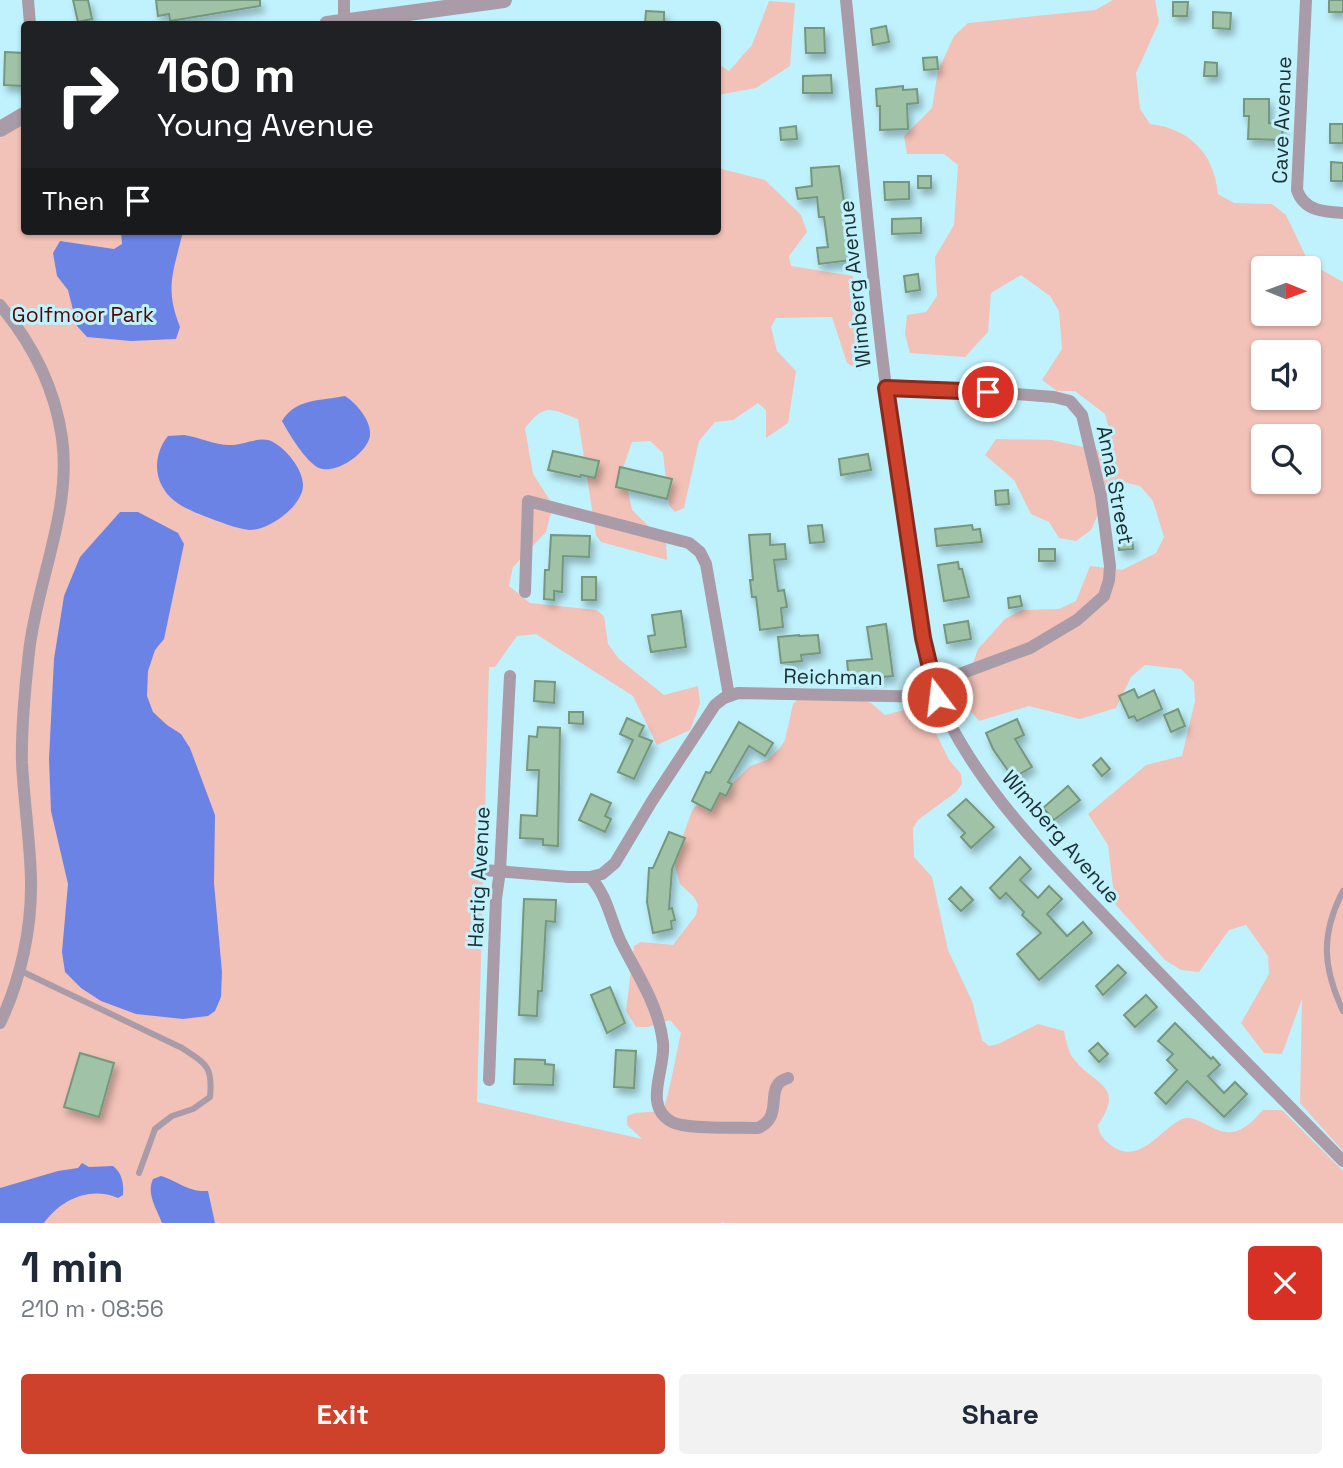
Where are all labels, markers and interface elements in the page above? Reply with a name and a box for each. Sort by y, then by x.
text: 160 m [157,44,295,106]
icon: right [42,49,133,140]
street label: Cave Avenue [1266,56,1297,184]
text: Young Avenue [157,105,374,145]
icon: arrive [119,182,157,220]
text: Then [42,184,105,218]
street label: Wimberg Avenue [832,199,877,369]
north arrow [1251,256,1321,326]
map controls [1251,256,1321,494]
park label: Golfmoor Park [12,301,154,328]
button: sound [1251,340,1321,410]
pin [958,362,1018,422]
icon: arrive [969,373,1007,411]
street label: Anna Street [1091,423,1140,547]
button: search [1251,424,1321,494]
position arrow [900,660,974,734]
street label: Reichman [783,662,883,691]
street label: Wimberg Avenue [996,764,1127,909]
street label: Hartig Avenue [461,806,496,948]
text: 1 min [21,1241,124,1294]
button: close [1248,1246,1322,1320]
text: 210 m · 08:56 [21,1294,164,1324]
button: Exit [21,1374,665,1454]
button: Share [679,1374,1322,1454]

